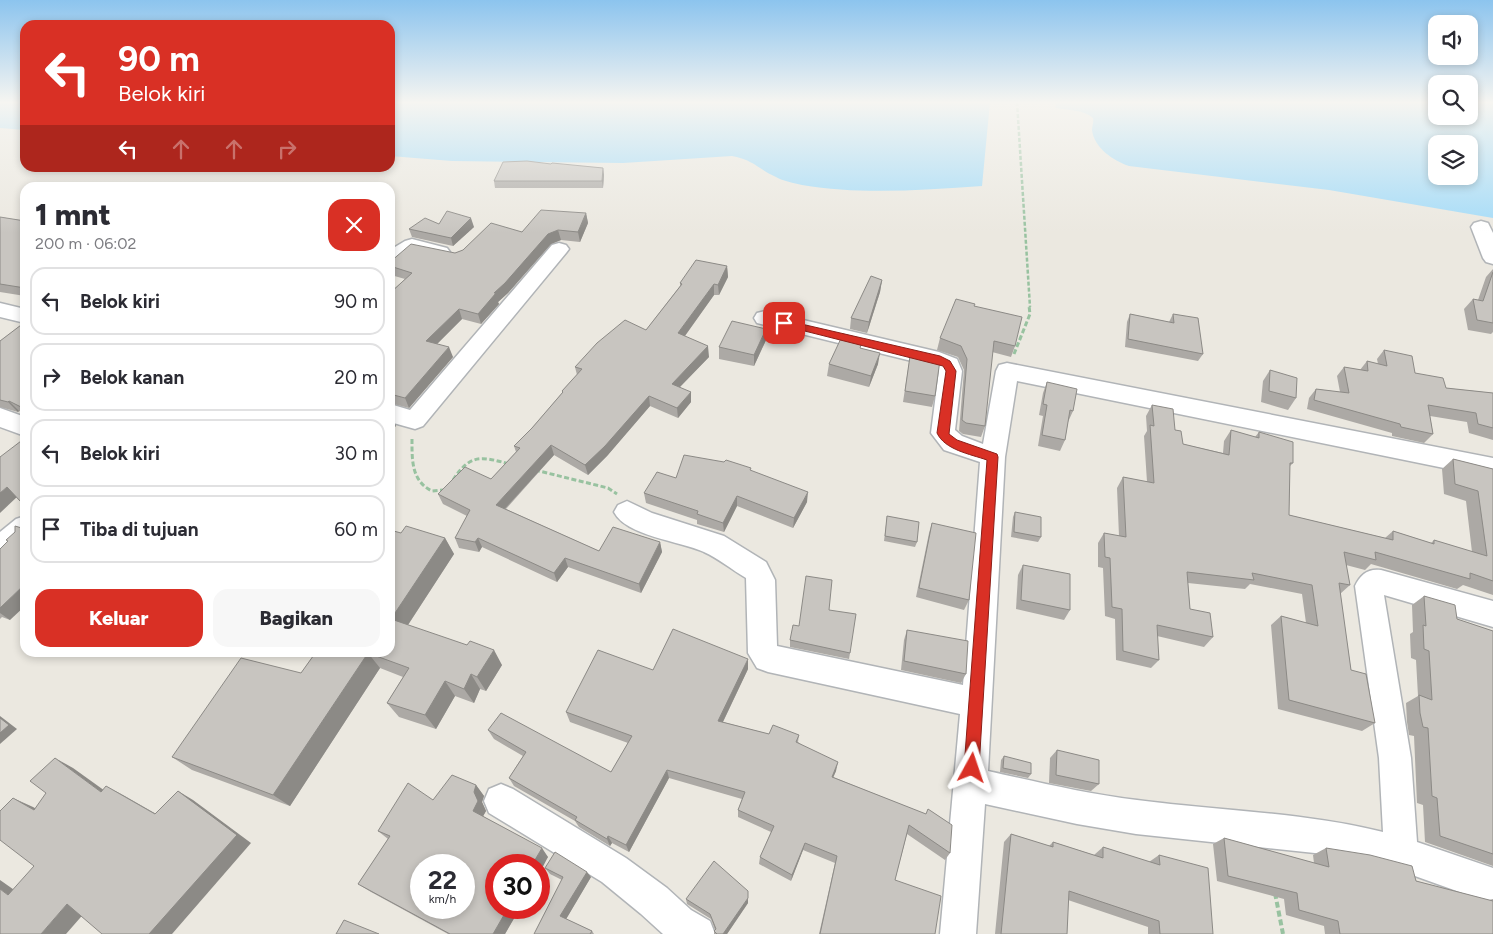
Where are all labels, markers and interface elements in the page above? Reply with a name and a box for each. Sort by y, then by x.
map controls [1428,15,1478,185]
button: sound [1428,15,1478,65]
text: 90 m [118,38,200,80]
icon: left [35,40,100,105]
button: search [1428,75,1478,125]
text: Belok kiri [118,80,205,107]
icon: left [114,135,142,163]
icon: ahead [167,135,195,163]
icon: ahead [220,135,248,163]
icon: right [273,135,301,163]
button: layers [1428,135,1478,185]
text: 1 mnt [35,196,111,233]
button: close [328,199,380,251]
text: 200 m · 06:02 [35,234,137,253]
icon: left [37,287,65,315]
text: Belok kiri [80,290,160,313]
text: 90 m [334,290,378,313]
pin [763,302,805,344]
icon: arrive [770,309,798,337]
icon: right [37,363,65,391]
text: Belok kanan [80,366,184,389]
text: 20 m [334,366,378,389]
icon: left [37,439,65,467]
text: Belok kiri [80,442,160,465]
text: 30 m [335,442,378,465]
icon: arrive [37,515,65,543]
text: Tiba di tujuan [80,518,199,541]
text: 60 m [334,518,378,541]
button: Keluar [35,589,203,647]
button: Bagikan [213,589,380,647]
position arrow [945,741,997,793]
speed limit sign: 30 [485,854,550,919]
text: 22 [428,865,457,895]
text: km/h [429,892,456,906]

